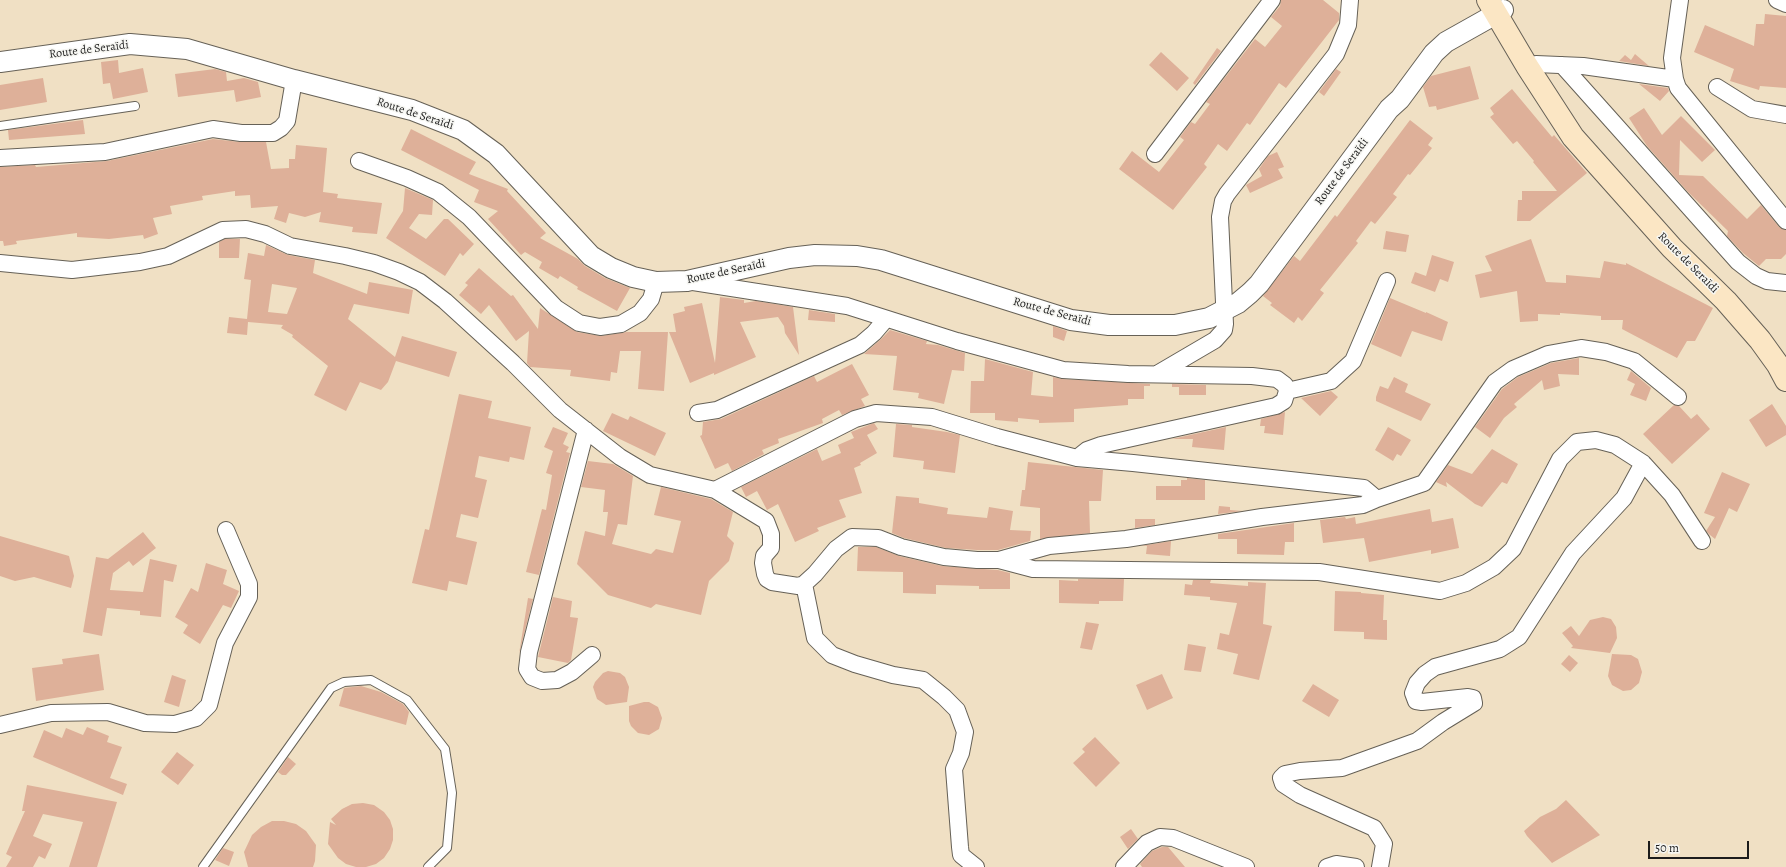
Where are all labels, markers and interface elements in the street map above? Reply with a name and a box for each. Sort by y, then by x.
street label: Route de Seraïdi [48,38,130,62]
street label: Route de Seraïdi [375,95,455,133]
street label: Route de Seraïdi [1312,136,1372,208]
street label: Route de Seraïdi [1655,230,1721,296]
street label: Route de Seraïdi [685,257,767,287]
street label: Route de Seraïdi [1011,295,1093,329]
scale bar [1650,833,1751,859]
text: 50 m [1655,840,1679,856]

